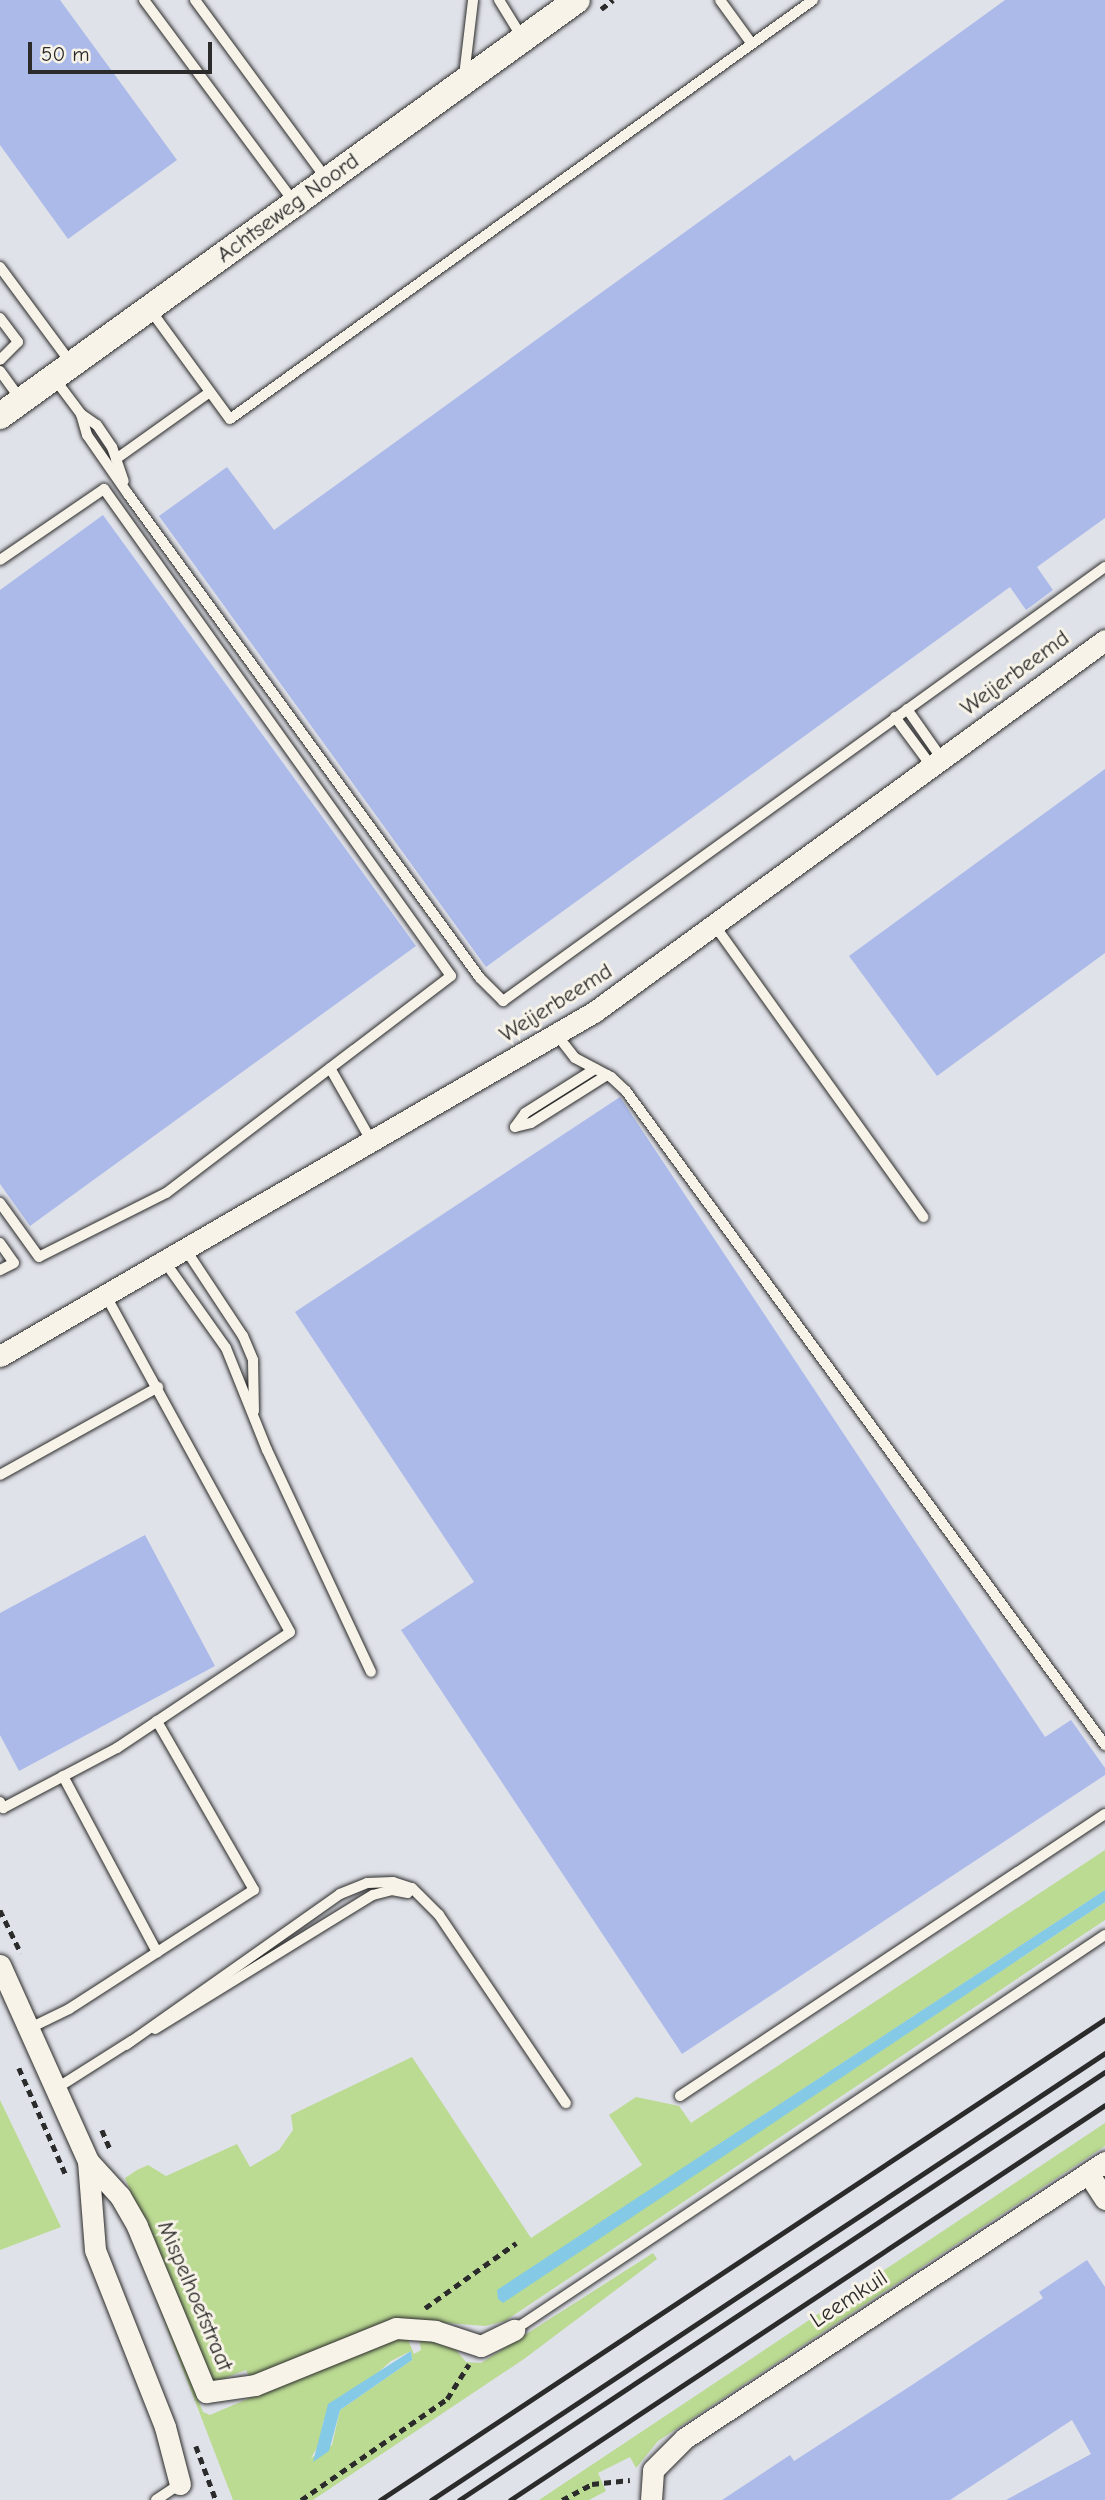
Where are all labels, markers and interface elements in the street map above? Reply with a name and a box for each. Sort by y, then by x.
scale bar [32,28,215,72]
text: 50 m [41,42,90,66]
street label: Achtseweg Noord [211,147,365,269]
street label: Weijerbeemd [955,624,1075,722]
street label: Weijerbeemd [495,957,617,1049]
street label: Mispelhoefstraat [151,2217,239,2375]
street label: Leemkuil [805,2264,893,2334]

